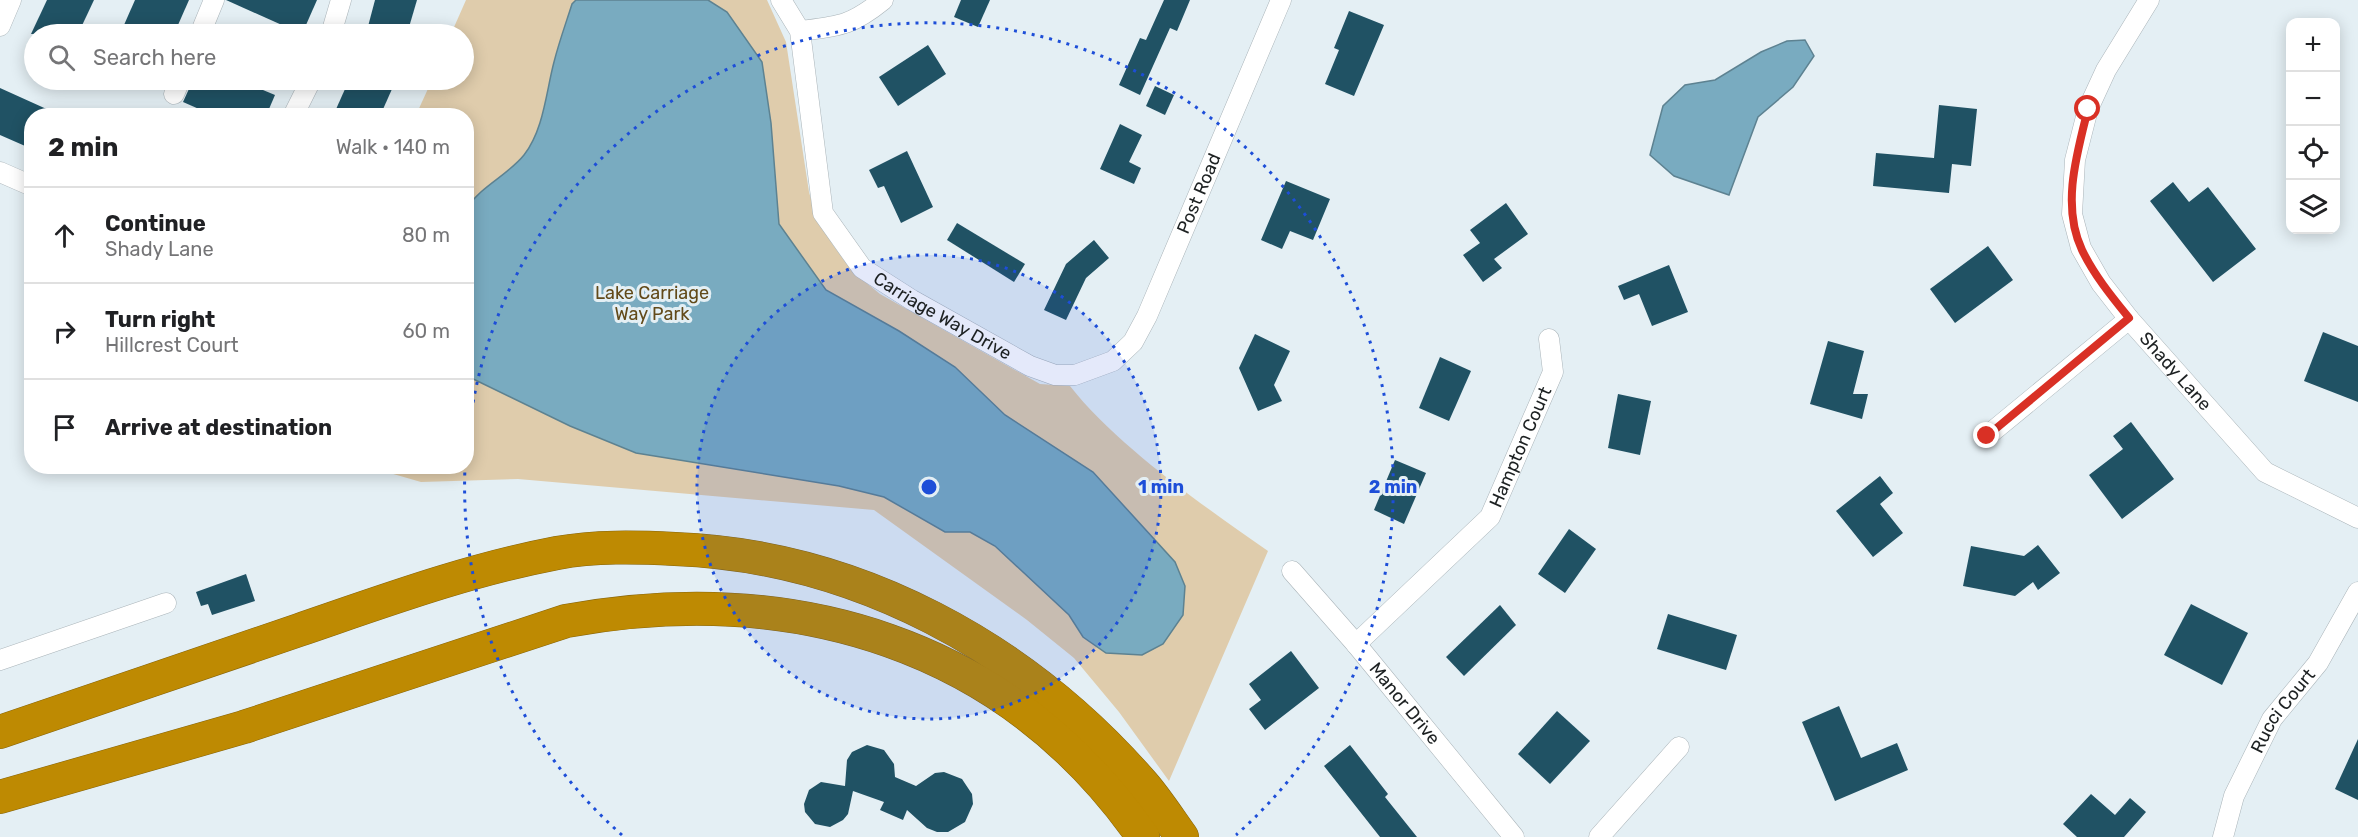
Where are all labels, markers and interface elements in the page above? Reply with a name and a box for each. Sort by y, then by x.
map controls [2286,18,2340,234]
button: + [2286,18,2340,72]
search box [24,24,474,90]
icon: search [45,41,78,74]
text: Search here [93,44,216,71]
button: − [2286,72,2340,126]
route start [2074,95,2100,121]
button: locate [2286,126,2340,180]
text: 2 min [48,132,118,163]
text: Walk · 140 m [336,135,450,159]
street label: Post Road [1172,150,1226,237]
button: layers [2286,180,2340,234]
text: Continue [105,210,206,237]
icon: ahead [48,219,81,252]
text: 80 m [402,223,450,247]
text: Shady Lane [105,237,214,261]
street label: Carriage Way Drive [869,267,1015,364]
park label: Lake Carriage Way Park [595,282,709,325]
text: Turn right [105,306,215,333]
icon: right [48,315,81,348]
text: 60 m [403,319,450,343]
street label: Shady Lane [2135,328,2216,415]
text: Hillcrest Court [105,333,239,357]
street label: Hampton Court [1485,383,1556,511]
icon: arrive [48,411,81,444]
text: Arrive at destination [105,414,332,441]
route end [1973,422,1999,448]
text: 1 min [1138,476,1184,498]
text: 2 min [1369,476,1417,498]
centre of rings [919,477,939,497]
street label: Manor Drive [1365,658,1445,749]
street label: Rucci Court [2246,664,2320,757]

